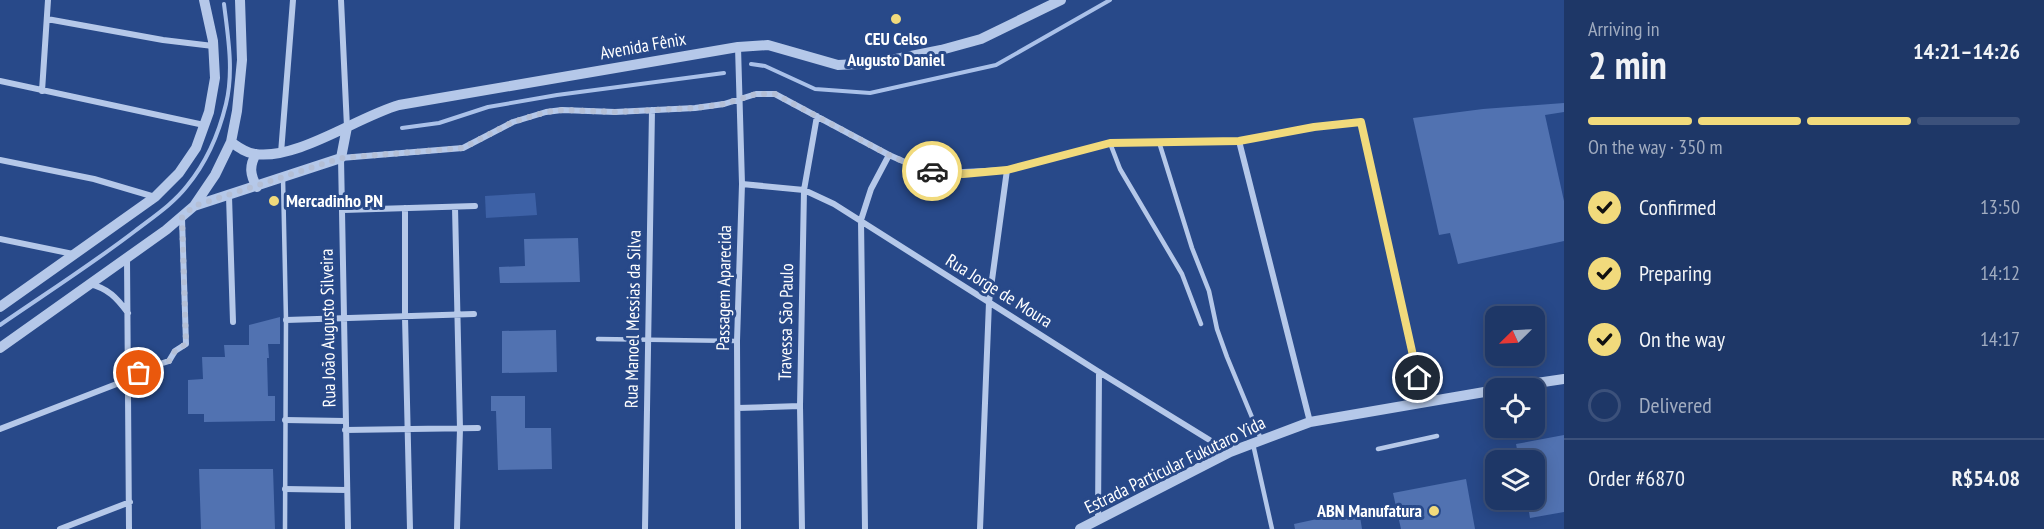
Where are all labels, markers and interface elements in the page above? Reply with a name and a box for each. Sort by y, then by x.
marker: CEU Celso Augusto Daniel [889,12,903,26]
text: Arriving in [1588,16,1660,42]
street label: Avenida Fênix [598,27,688,64]
place label: CEU Celso Augusto Daniel [846,27,945,71]
text: 14:21–14:26 [1913,37,2020,65]
text: 2 min [1588,39,1667,90]
text: On the way · 350 m [1588,134,1723,160]
courier [902,141,962,201]
icon: car [916,155,949,188]
place label: Mercadinho PN [286,189,383,212]
icon: check [1588,191,1621,224]
text: Confirmed [1639,193,1716,221]
marker: Mercadinho PN [267,194,281,208]
text: 13:50 [1980,194,2020,220]
street label: Passagem Aparecida [711,225,736,351]
street label: Rua Manoel Messias da Silva [619,230,646,408]
street label: Rua João Augusto Silveira [315,249,340,407]
street label: Rua Jorge de Moura [942,249,1057,333]
icon: check [1588,257,1621,290]
text: Preparing [1639,259,1712,287]
text: 14:12 [1980,260,2020,286]
street label: Travessa São Paulo [773,263,798,381]
north arrow [1485,306,1545,366]
map controls [1485,306,1545,510]
icon: check [1588,323,1621,356]
text: On the way [1639,325,1725,353]
text: 14:17 [1980,326,2020,352]
pin [113,347,164,398]
pin [1392,352,1443,403]
icon: bag [122,356,155,389]
icon: home [1401,361,1434,394]
button: locate [1485,378,1545,438]
text: Delivered [1639,391,1712,419]
street label: Estrada Particular Fukutaro Yida [1081,411,1269,518]
button: layers [1485,450,1545,510]
text: Order #6870 [1588,464,1685,492]
text: R$54.08 [1952,464,2020,492]
place label: ABN Manufatura [1316,499,1422,522]
marker: ABN Manufatura [1427,504,1441,518]

